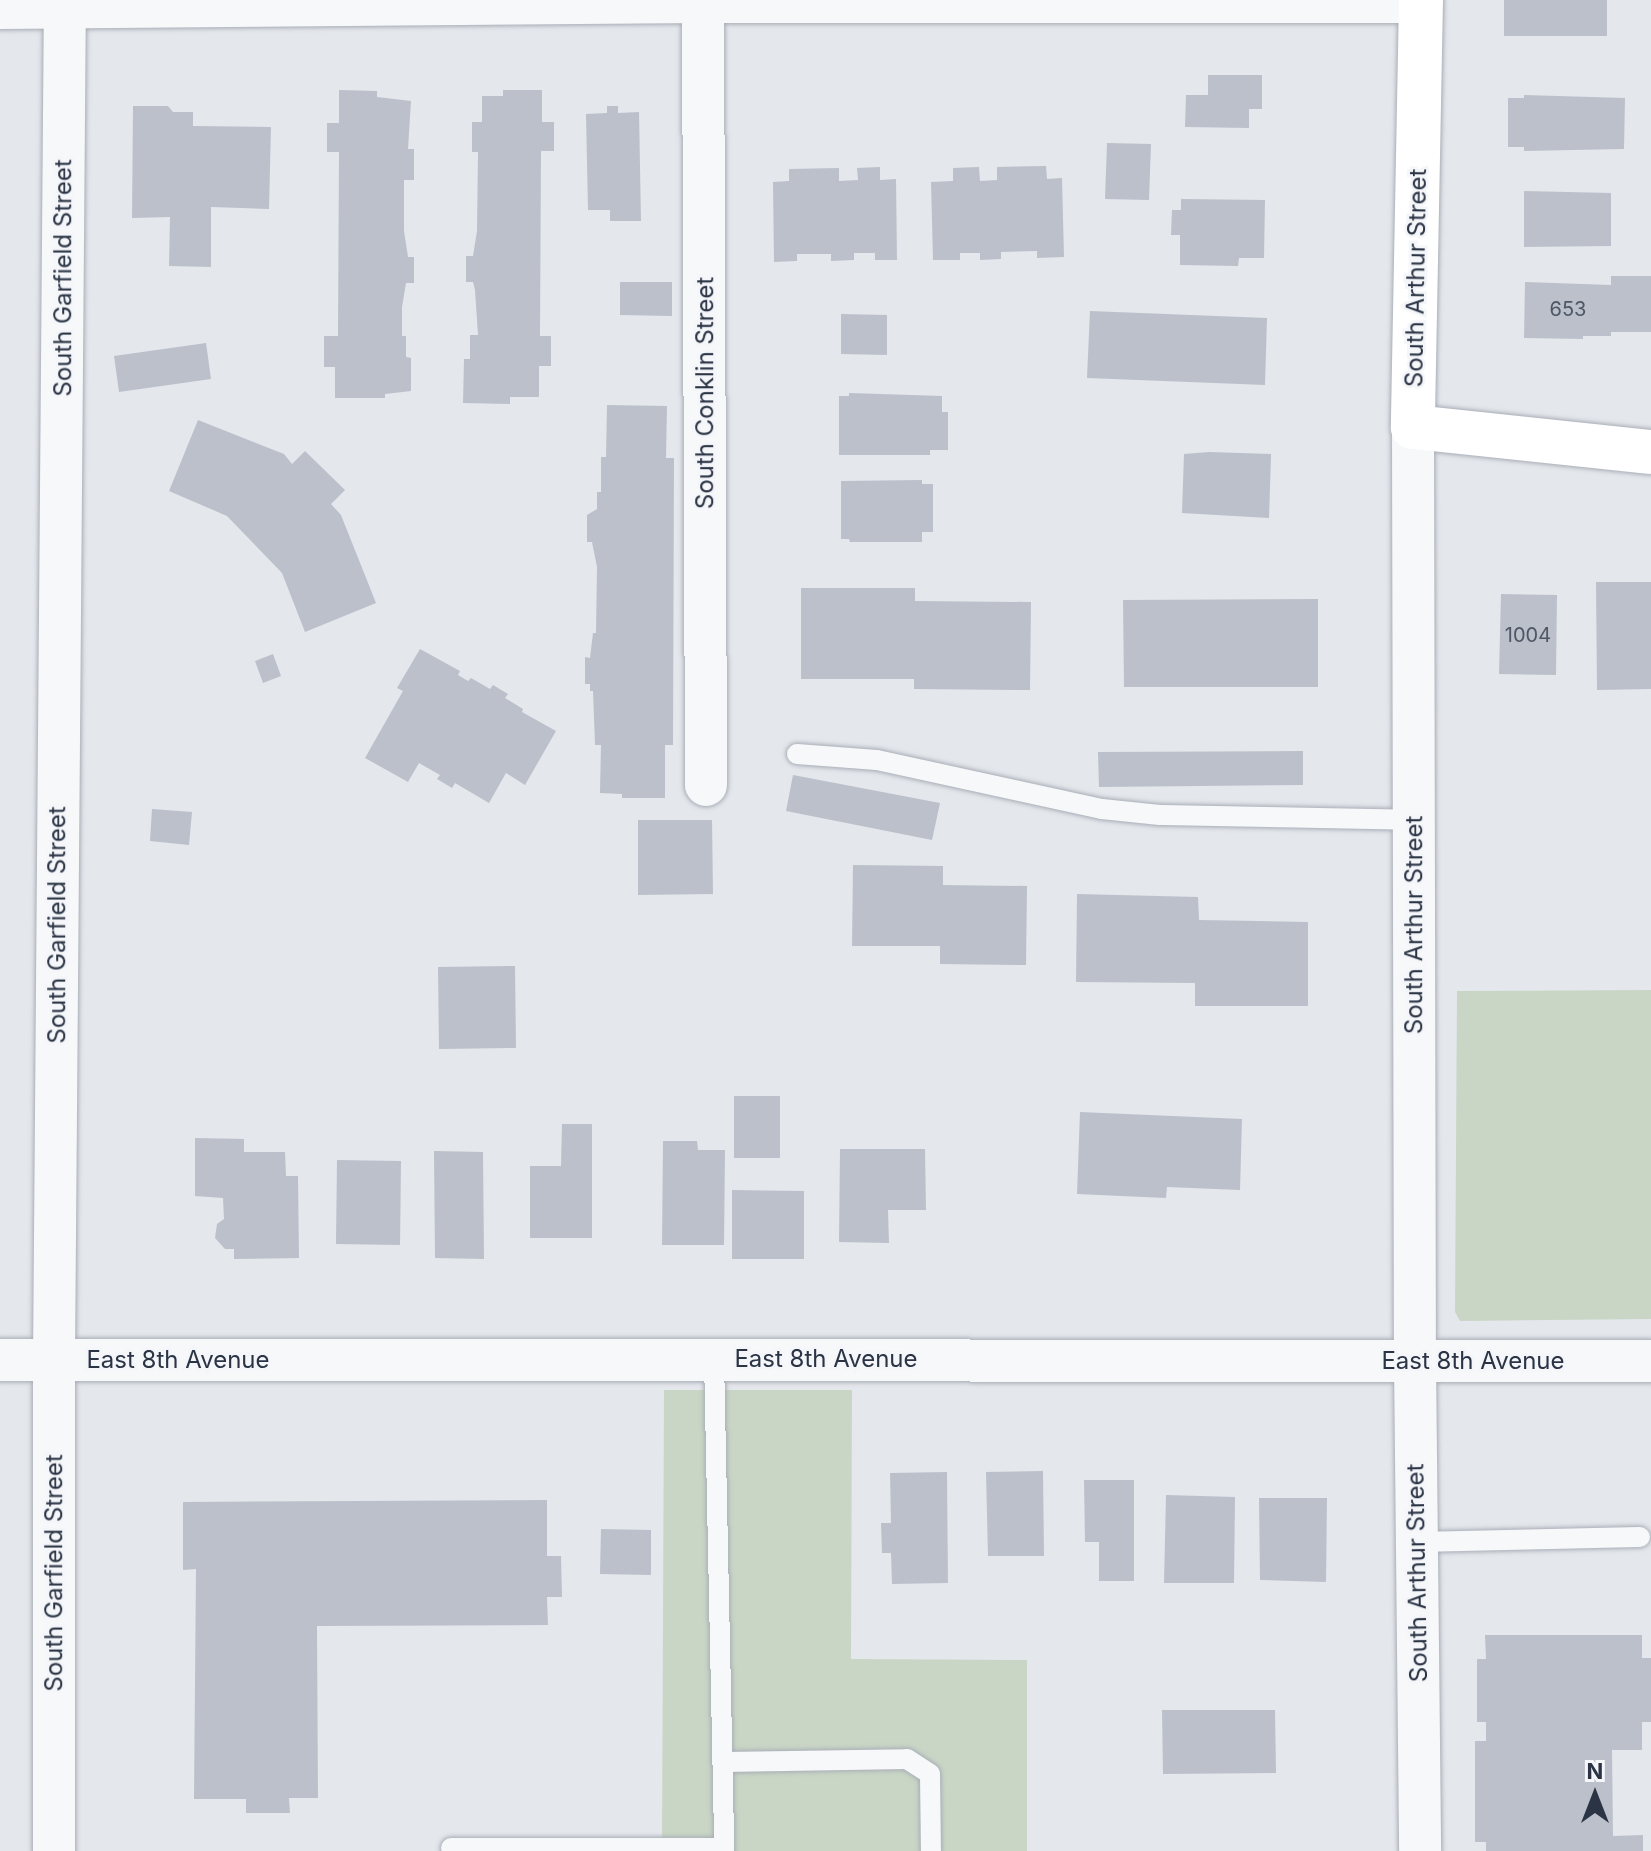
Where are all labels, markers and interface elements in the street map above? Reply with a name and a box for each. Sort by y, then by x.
street label: South Garfield Street [49,159,77,397]
street label: South Arthur Street [1400,169,1432,387]
street label: South Conklin Street [691,277,719,509]
house number: 653 [1550,297,1586,321]
house number: 1004 [1505,623,1551,647]
street label: South Garfield Street [43,806,71,1044]
street label: South Arthur Street [1400,816,1428,1034]
street label: East 8th Avenue [734,1345,918,1373]
street label: East 8th Avenue [86,1346,270,1374]
street label: East 8th Avenue [1381,1347,1565,1375]
street label: South Garfield Street [40,1454,68,1692]
street label: South Arthur Street [1401,1464,1433,1682]
north arrow [1555,1755,1635,1835]
text: N [1587,1758,1603,1784]

